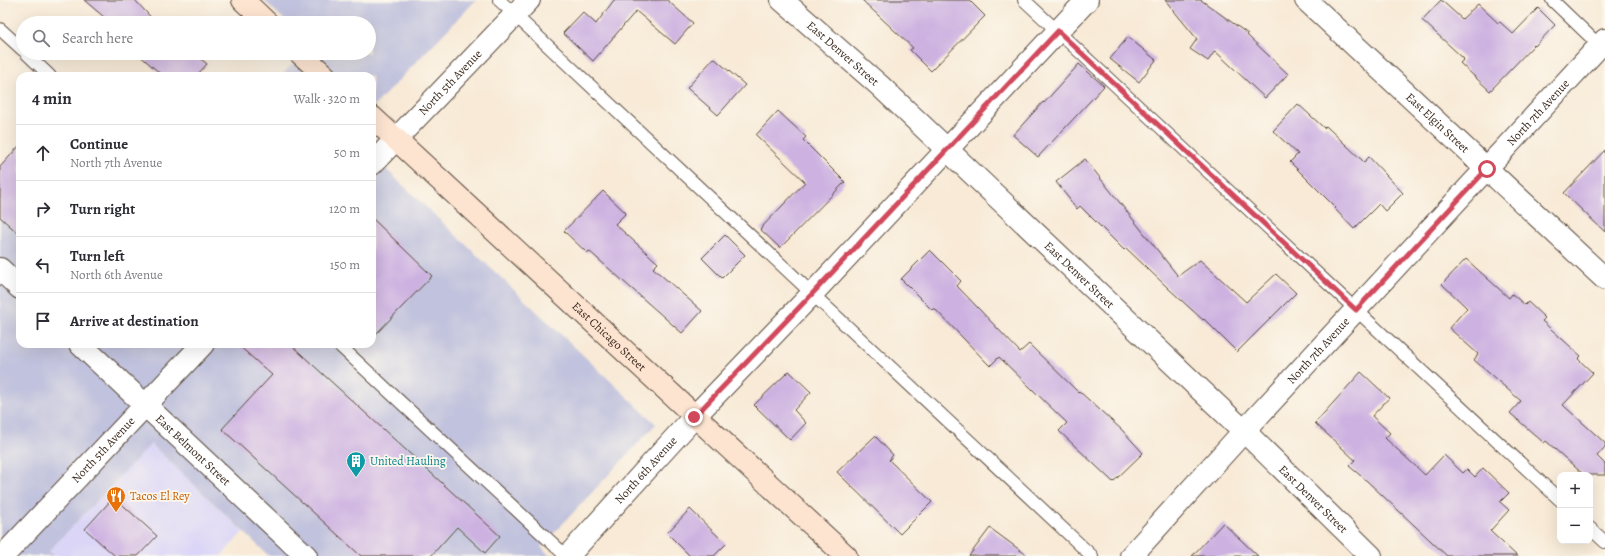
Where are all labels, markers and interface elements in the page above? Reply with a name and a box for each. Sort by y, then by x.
search box [16,16,376,60]
street label: East Denver Street [803,17,882,89]
icon: search [30,27,52,49]
text: Search here [62,28,133,48]
street label: North 5th Avenue [415,46,485,119]
street label: North 7th Avenue [1503,76,1573,149]
text: 4 min [32,87,72,110]
street label: East Elgin Street [1402,89,1473,157]
text: Walk · 320 m [294,90,360,107]
text: Continue [70,134,128,154]
icon: ahead [32,142,54,164]
text: 50 m [334,144,360,161]
text: North 7th Avenue [70,154,162,171]
route start [1478,160,1496,178]
icon: right [32,198,54,220]
text: Turn right [70,199,135,219]
text: 120 m [329,200,360,217]
street label: East Denver Street [1041,238,1118,312]
text: Turn left [70,246,125,266]
icon: left [32,254,54,276]
text: 150 m [330,256,360,273]
text: North 6th Avenue [70,266,163,283]
street label: East Chicago Street [569,298,649,375]
icon: arrive [32,310,54,332]
text: Arrive at destination [70,311,199,331]
street label: North 7th Avenue [1283,314,1353,387]
route end [685,408,703,426]
street label: East Belmont Street [152,411,234,489]
street label: North 5th Avenue [68,413,138,486]
street label: North 6th Avenue [611,433,681,507]
building icon: United Hauling [345,450,367,478]
place label: United Hauling [370,453,446,469]
street label: East Denver Street [1275,462,1351,537]
map controls [1557,472,1593,544]
button: + [1557,472,1593,508]
restaurant icon: Tacos El Rey [105,485,127,513]
place label: Tacos El Rey [130,488,190,504]
button: − [1557,508,1593,544]

